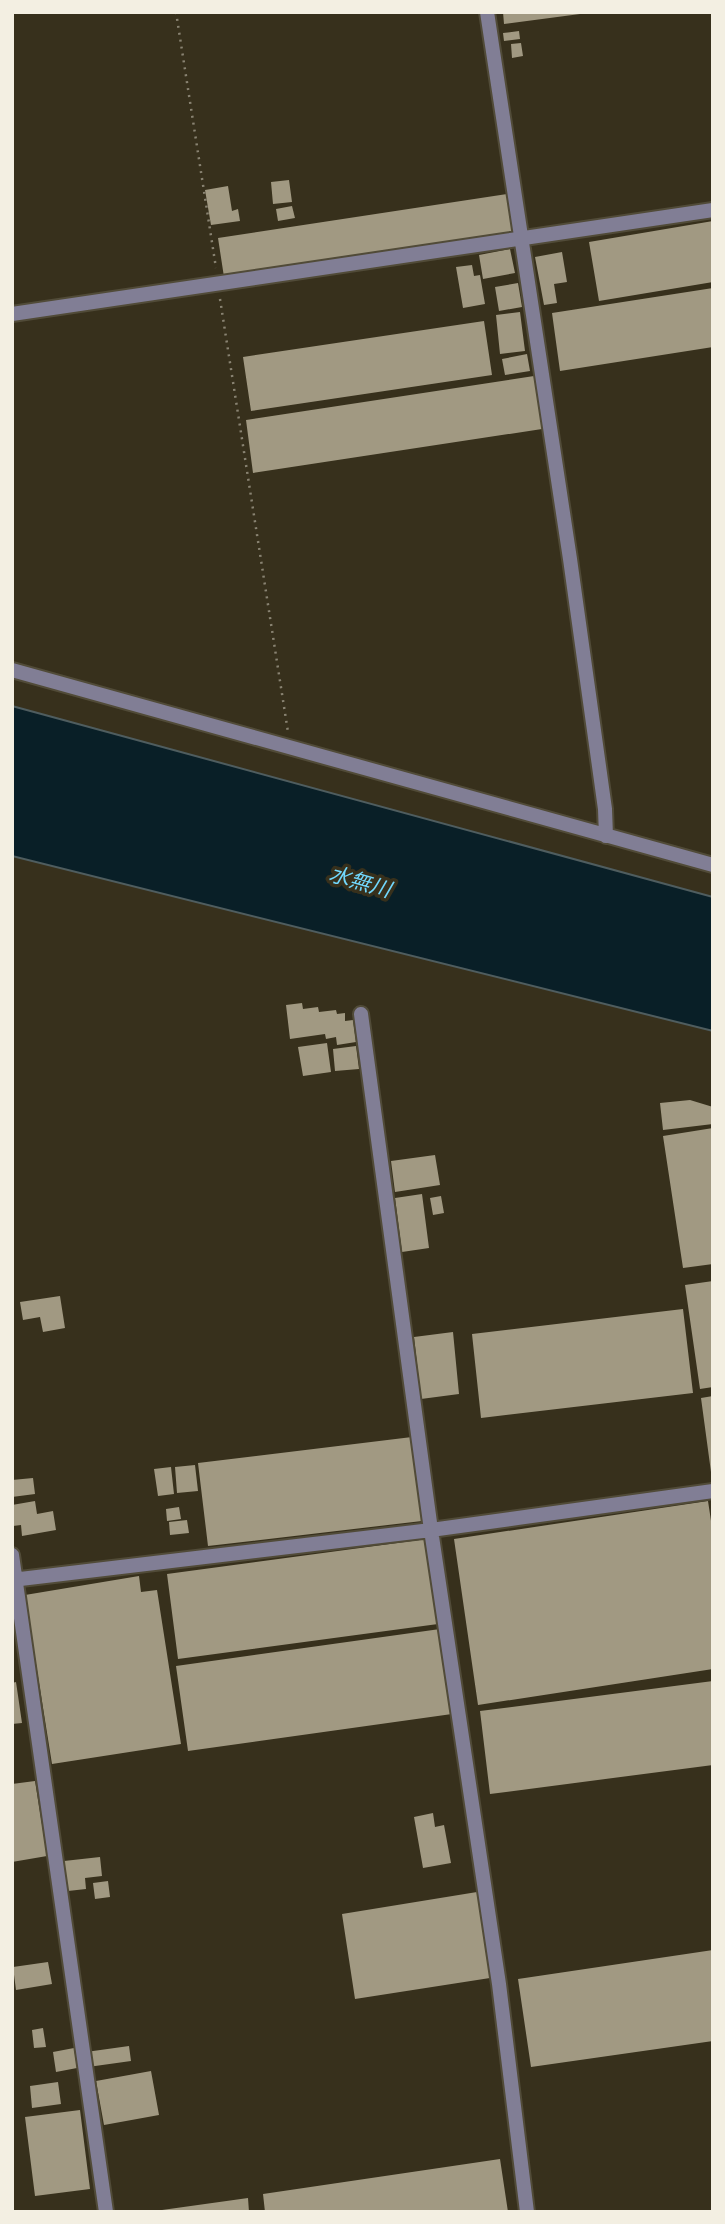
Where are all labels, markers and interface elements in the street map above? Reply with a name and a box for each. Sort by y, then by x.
water label: 水無川 [326,859,396,905]

